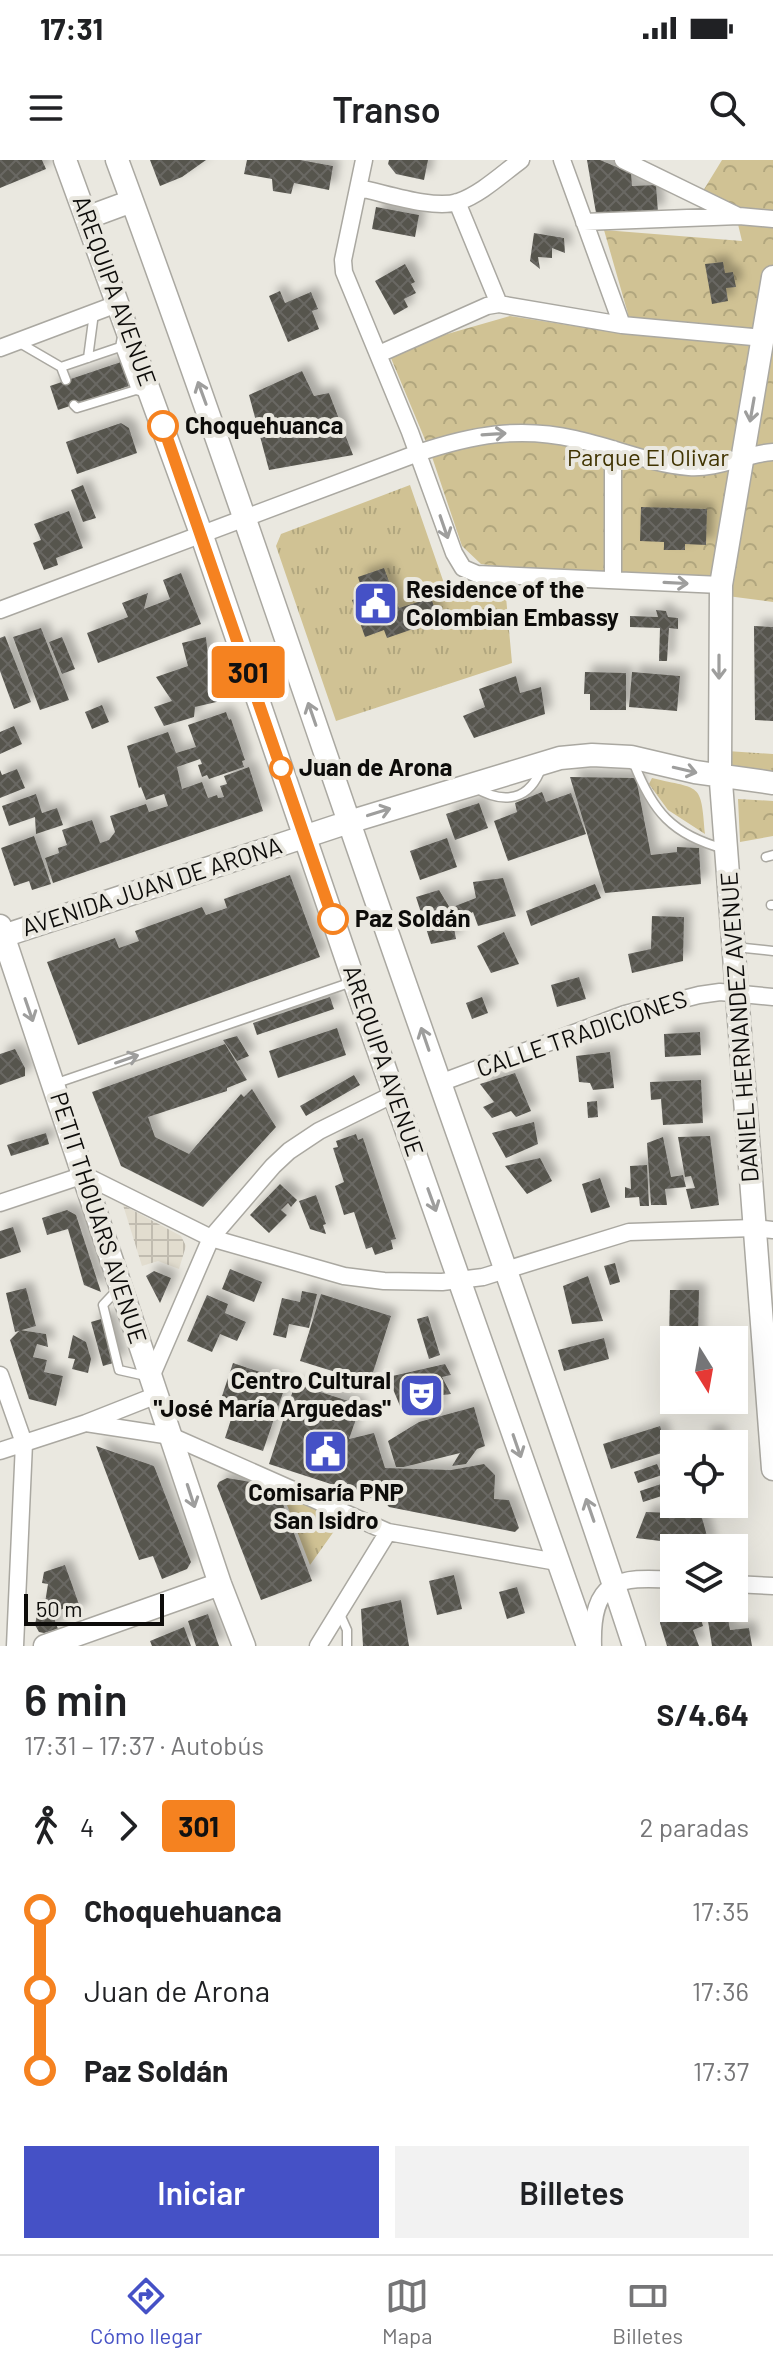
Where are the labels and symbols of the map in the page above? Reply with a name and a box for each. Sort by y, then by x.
street label: AREQUIPA AVENUE [68,191,163,390]
one-way arrow [194,381,208,405]
one-way arrow [743,397,758,422]
place label: Choquehuanca [185,410,343,439]
marker: Choquehuanca [148,411,178,441]
one-way arrow [480,426,506,441]
park label: Parque El Olivar [567,442,729,471]
one-way arrow [438,514,453,539]
place label: Residence of the Colombian Embassy [406,574,619,631]
one-way arrow [662,575,689,590]
public building icon: Residence of the Colombian Embassy [351,580,399,628]
line badge: 301 [202,646,294,698]
one-way arrow [711,653,727,680]
one-way arrow [304,702,319,728]
place label: Juan de Arona [299,752,452,781]
marker: Juan de Arona [270,757,292,779]
one-way arrow [671,763,697,778]
one-way arrow [366,804,391,819]
street label: AVENIDA JUAN DE ARONA [18,830,285,941]
street label: DANIEL HERNANDEZ AVENUE [713,871,764,1183]
place label: Paz Soldán [355,903,471,932]
marker: Paz Soldán [318,904,348,934]
street label: AREQUIPA AVENUE [338,961,431,1160]
street label: CALLE TRADICIONES [472,983,691,1082]
one-way arrow [22,997,37,1022]
one-way arrow [417,1027,431,1052]
one-way arrow [115,1050,140,1065]
street label: PETIT THOUARS AVENUE [45,1088,154,1347]
one-way arrow [426,1187,440,1212]
north arrow [660,1326,748,1414]
place label: Centro Cultural "José María Arguedas" [154,1365,391,1422]
theatre icon: Centro Cultural "José María Arguedas" [398,1371,446,1419]
public building icon: Comisaría PNP San Isidro [302,1427,350,1475]
one-way arrow [510,1433,525,1458]
place label: Comisaría PNP San Isidro [248,1477,404,1534]
one-way arrow [184,1482,199,1508]
one-way arrow [581,1497,596,1522]
scale bar [24,1590,164,1626]

